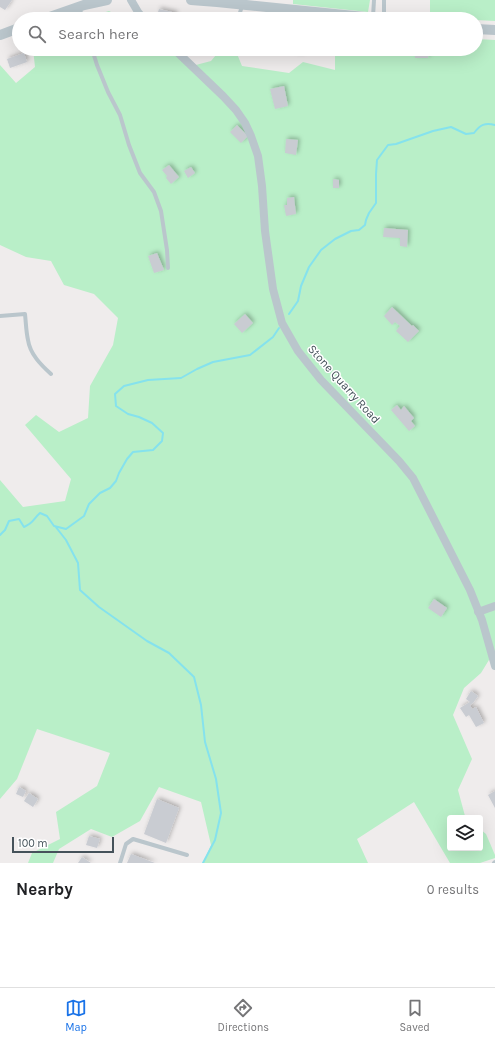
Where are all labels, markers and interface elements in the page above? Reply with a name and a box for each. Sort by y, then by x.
search box [12,12,483,56]
icon: search [26,23,48,45]
text: Search here [58,25,139,43]
street label: Stone Quarry Road [305,342,383,426]
map controls [447,815,483,851]
button: layers [447,815,483,851]
scale bar [12,835,114,854]
text: 100 m [18,837,48,850]
text: Nearby [16,879,73,899]
text: 0 results [427,882,479,897]
tab: Map [65,997,87,1034]
tab: Directions [217,997,269,1034]
tab: Saved [399,997,430,1034]

